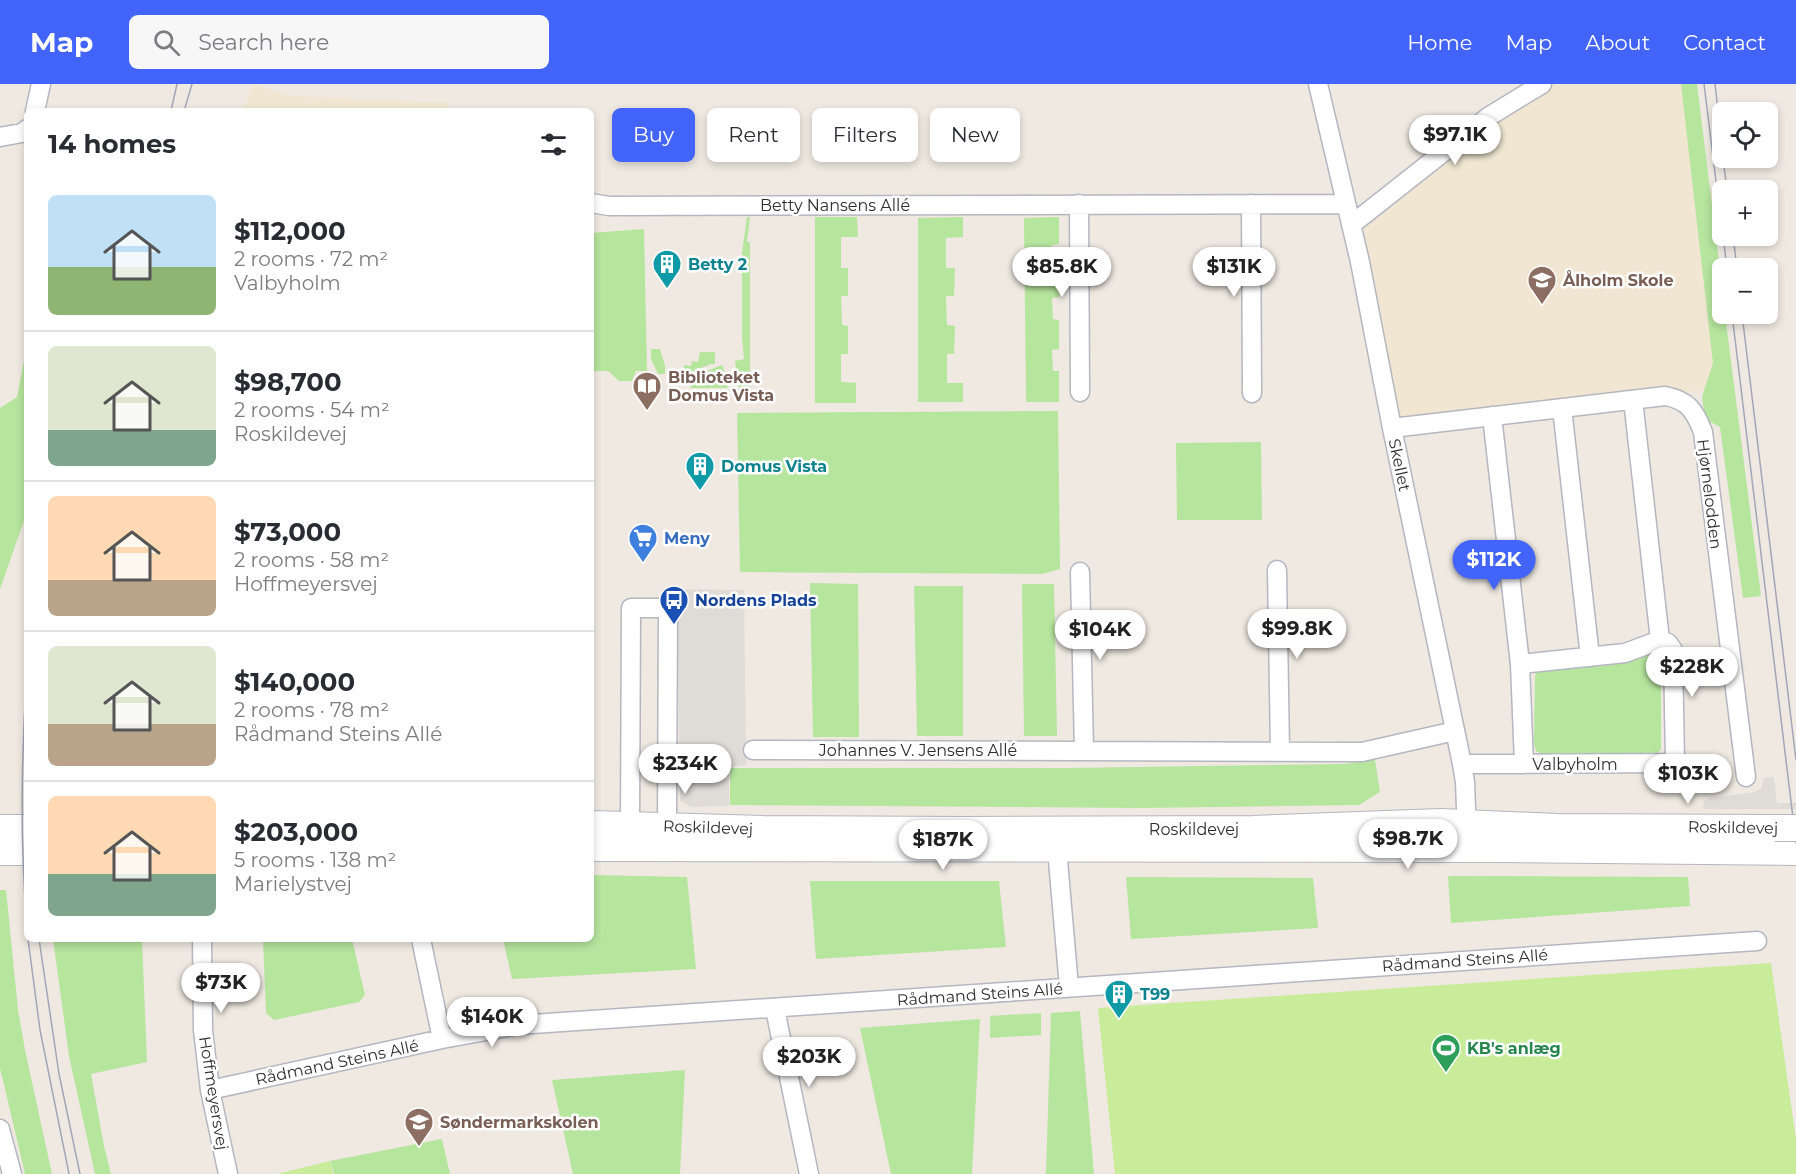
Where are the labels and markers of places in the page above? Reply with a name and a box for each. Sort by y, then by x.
pin: $97.1K [1406,115,1504,166]
pin: $85.8K [1013,247,1111,298]
pin: $131K [1192,247,1276,298]
building icon: Betty 2 [651,248,683,290]
place label: Betty 2 [688,255,747,274]
school or university icon: Ålholm Skole [1526,264,1558,306]
place label: Ålholm Skole [1562,270,1674,290]
place label: Biblioteket Domus Vista [668,368,774,405]
library icon: Biblioteket Domus Vista [631,370,663,412]
building icon: Domus Vista [684,450,716,492]
place label: Domus Vista [721,457,827,476]
supermarket icon: Meny [627,522,659,564]
place label: Meny [664,529,710,548]
pin: $112K [1452,540,1536,591]
bus stop icon: Nordens Plads [658,584,690,626]
place label: Nordens Plads [695,591,817,610]
pin: $99.8K [1248,609,1346,660]
pin: $104K [1058,610,1142,661]
pin: $228K [1650,647,1734,698]
pin: $234K [643,744,727,795]
pin: $103K [1646,754,1730,805]
pin: $98.7K [1359,819,1457,870]
pin: $187K [901,820,985,871]
pin: $73K [185,963,257,1014]
building icon: T99 [1103,978,1135,1020]
place label: T99 [1140,985,1170,1004]
pin: $140K [450,997,534,1048]
sports icon: KB's anlæg [1430,1032,1462,1074]
pin: $203K [767,1037,851,1088]
place label: KB's anlæg [1467,1039,1561,1058]
school or university icon: Søndermarkskolen [403,1106,435,1148]
place label: Søndermarkskolen [440,1113,599,1132]

